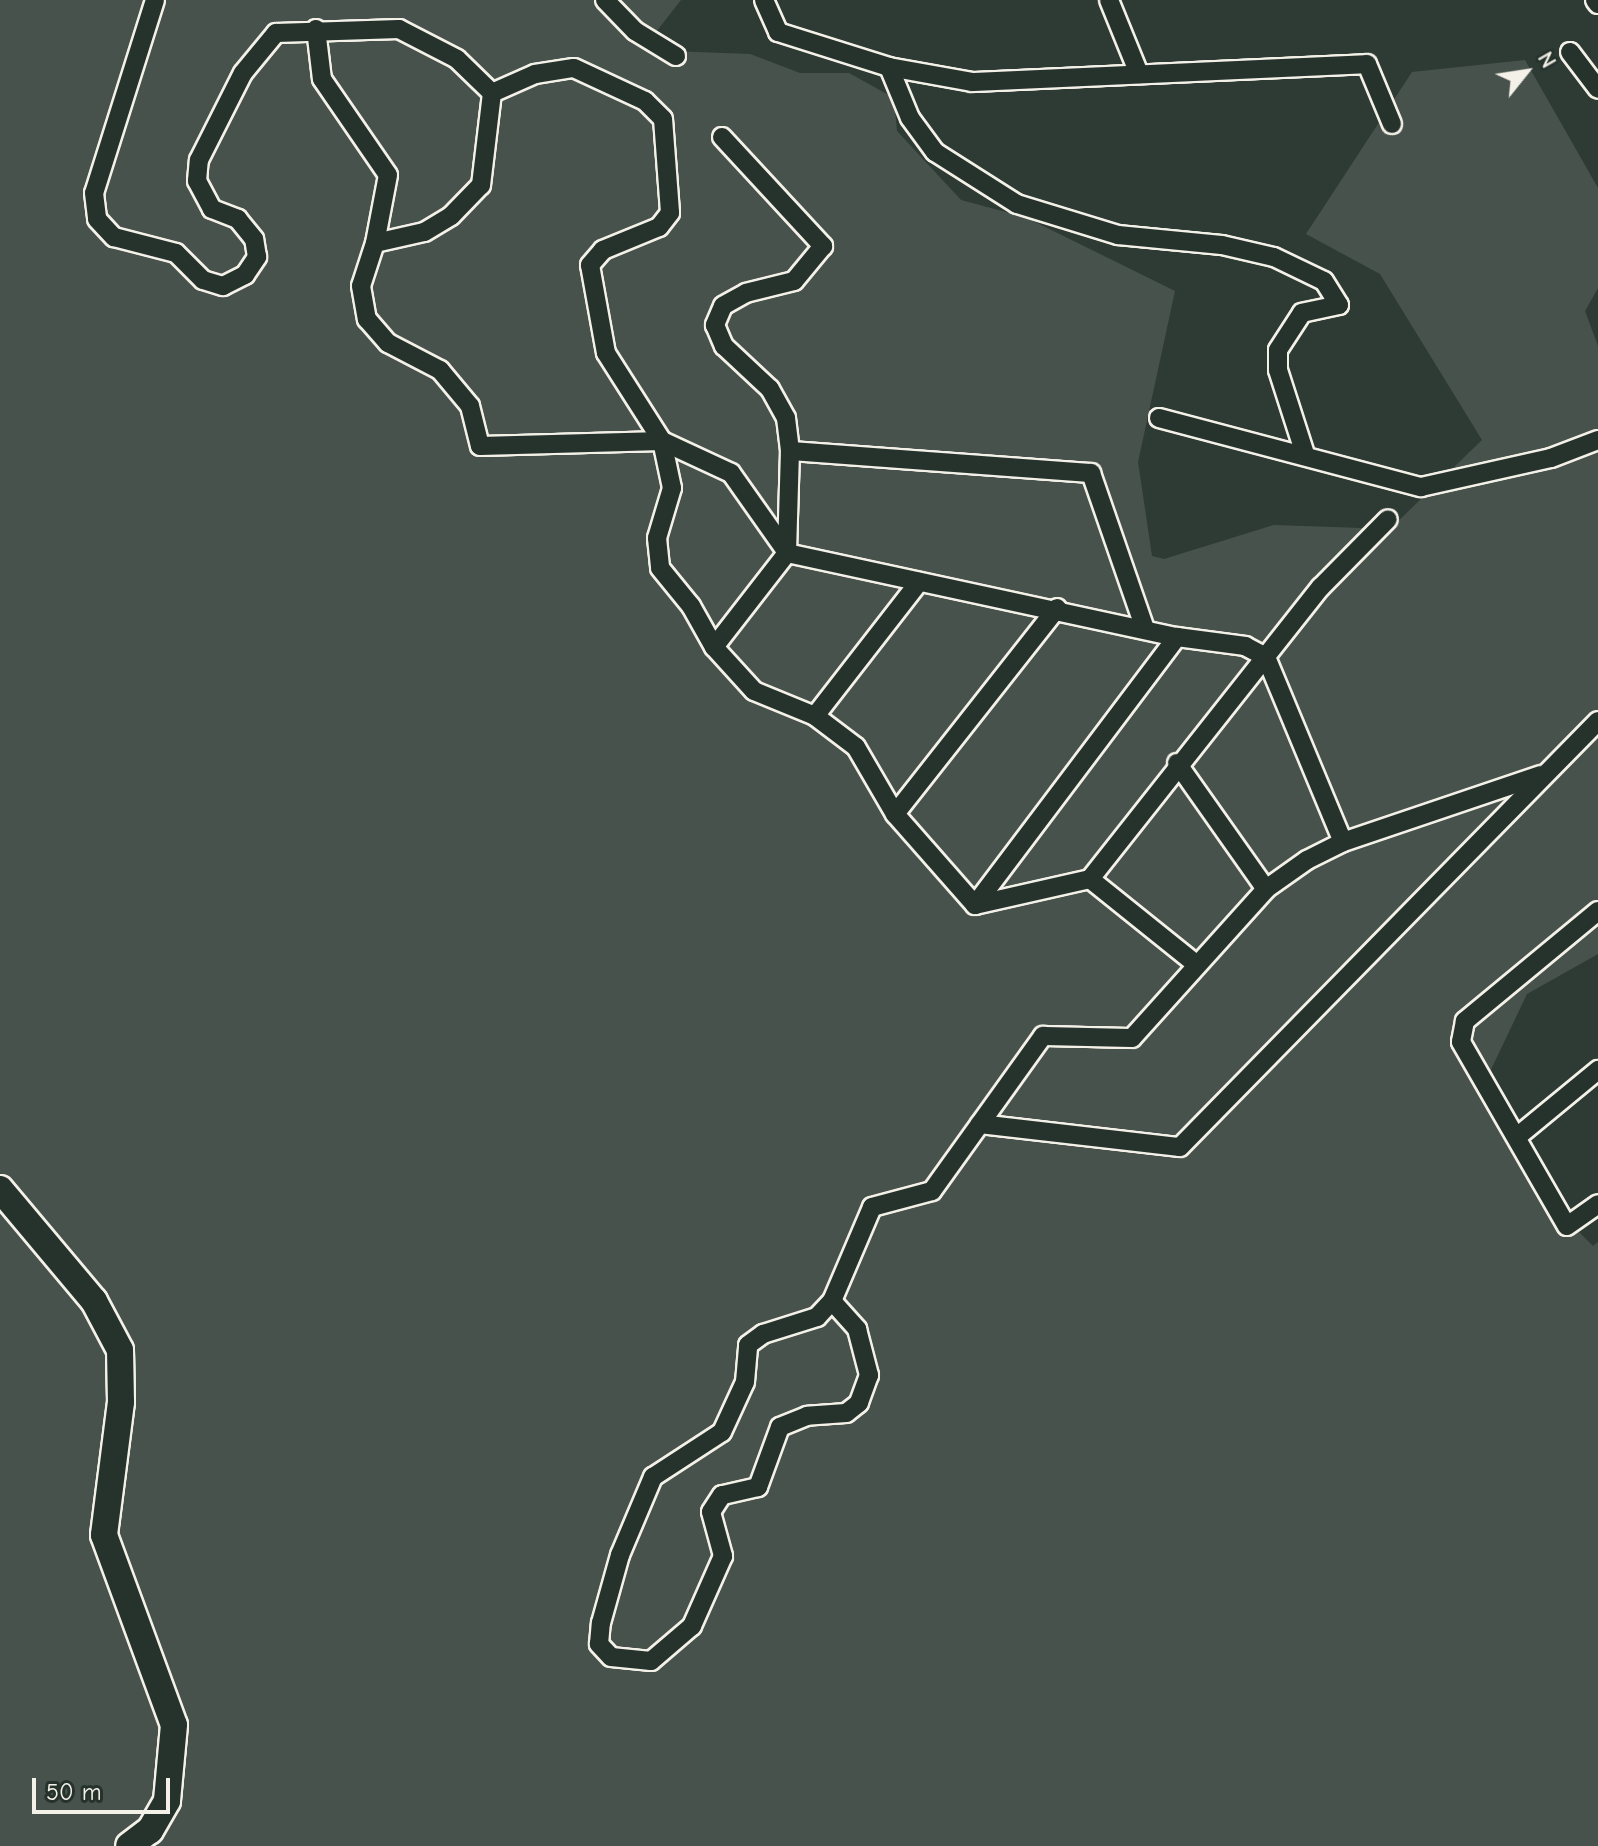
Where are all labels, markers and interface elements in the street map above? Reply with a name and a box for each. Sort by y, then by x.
north arrow [1486,32,1566,112]
text: N [1532,47,1562,73]
scale bar [36,1762,174,1812]
text: 50 m [46,1778,102,1806]

